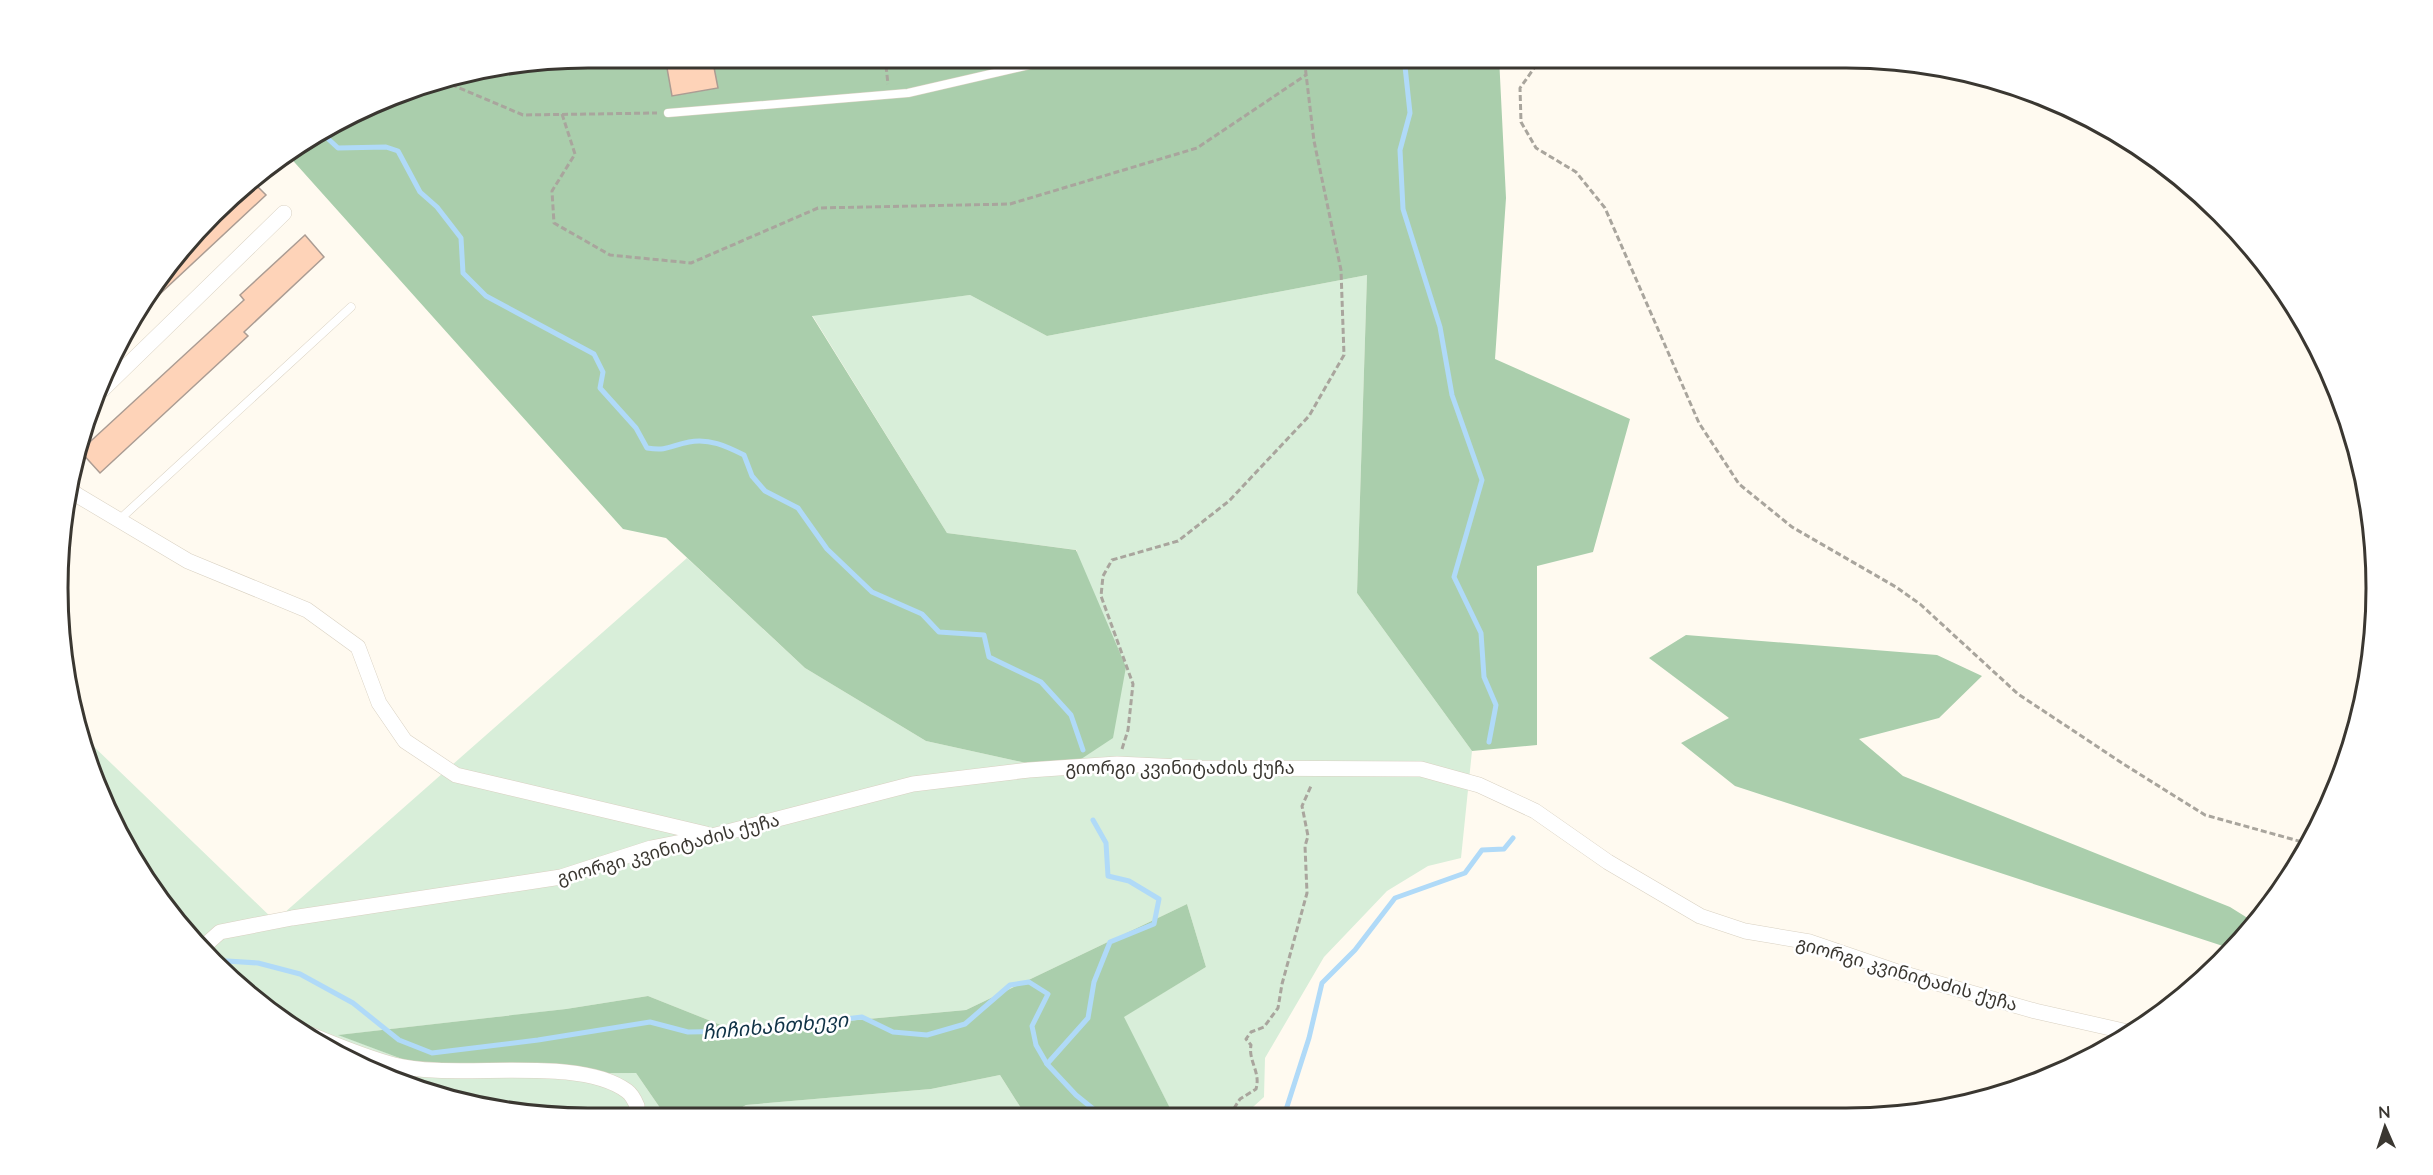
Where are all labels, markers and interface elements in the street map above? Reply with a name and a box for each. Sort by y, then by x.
street label: გიორგი კვინიტაძის ქუჩა [1065,756,1295,779]
street label: გიორგი კვინიტაძის ქუჩა [554,808,782,889]
street label: გიორგი კვინიტაძის ქუჩა [1794,931,2020,1016]
water label: ჩიჩიხანთხევი [701,1007,850,1044]
north arrow [2355,1097,2415,1157]
text: N [2378,1102,2391,1121]

